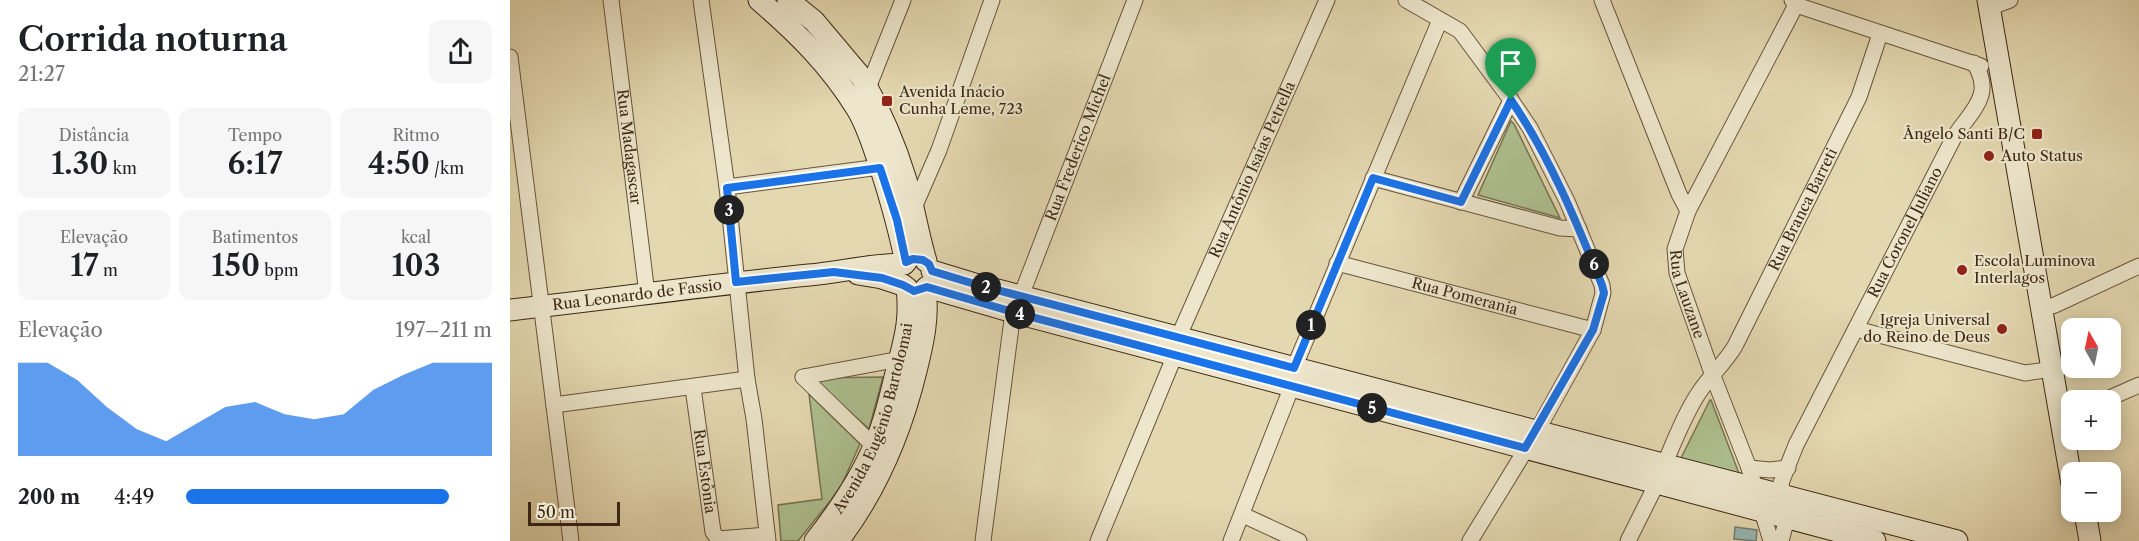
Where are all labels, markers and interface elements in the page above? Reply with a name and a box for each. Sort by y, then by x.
text: Corrida noturna [18,19,288,60]
button: share [429,20,492,83]
pin [1485,38,1536,100]
icon: arrive [1494,47,1527,80]
text: 21:27 [18,62,65,86]
street label: Rua Frederico Michel [1041,71,1115,223]
street label: Rua Antônio Isaías Petrella [1204,78,1299,261]
place label: Avenida Inácio Cunha Leme, 723 [898,82,1023,118]
street label: Rua Madagascar [613,88,646,206]
marker: Avenida Inácio Cunha Leme, 723 [880,94,894,108]
place label: Ângelo Santi B/C [1902,124,2025,143]
text: Distância [59,125,129,145]
text: Tempo [228,125,282,145]
text: Ritmo [393,125,439,145]
marker: Ângelo Santi B/C [2030,127,2044,141]
street label: Rua Branca Barreti [1764,144,1841,274]
text: 1.30 [51,145,108,182]
text: 6:17 [227,145,283,182]
text: 4:50 [368,145,430,182]
place label: Auto Status [2000,146,2083,165]
marker: Auto Status [1982,149,1996,163]
text: km [108,158,137,178]
text: /km [430,158,464,178]
street label: Rua Coronel Juliano [1863,164,1946,301]
pin: 3 [714,195,744,225]
text: 3 [724,200,734,220]
text: Elevação [60,227,128,247]
text: Batimentos [212,227,298,247]
text: kcal [401,227,431,247]
text: 17 [70,247,99,284]
text: 150 [211,247,260,284]
text: 103 [392,247,440,284]
pin: 6 [1579,249,1609,279]
street label: Rua Lauzane [1666,249,1709,341]
place label: Escola Luminova Interlagos [1974,251,2096,287]
text: 6 [1589,254,1599,274]
text: m [99,260,118,280]
text: bpm [260,260,299,280]
marker: Escola Luminova Interlagos [1955,263,1969,277]
pin: 2 [971,272,1001,302]
street label: Rua Pomerania [1410,273,1520,319]
street label: Rua Leonardo de Fassio [551,275,723,314]
text: 2 [981,277,991,297]
pin: 4 [1005,299,1035,329]
text: 4 [1015,304,1025,324]
pin: 1 [1296,310,1326,340]
place label: Igreja Universal do Reino de Deus [1863,310,1991,346]
text: 1 [1307,315,1315,335]
text: Elevação [18,318,103,342]
text: 197–211 m [395,318,492,342]
north arrow [2061,318,2121,378]
map controls [2061,318,2121,522]
street label: Avenida Eugênio Bartolomai [828,321,916,518]
marker: Igreja Universal do Reino de Deus [1995,322,2009,336]
button: + [2061,390,2121,450]
pin: 5 [1357,393,1387,423]
text: 5 [1368,398,1376,418]
street label: Rua Estônia [690,428,720,515]
button: − [2061,462,2121,522]
text: 200 m [18,485,80,509]
text: 4:49 [114,485,154,509]
scale bar [528,499,620,526]
text: 50 m [537,502,575,522]

